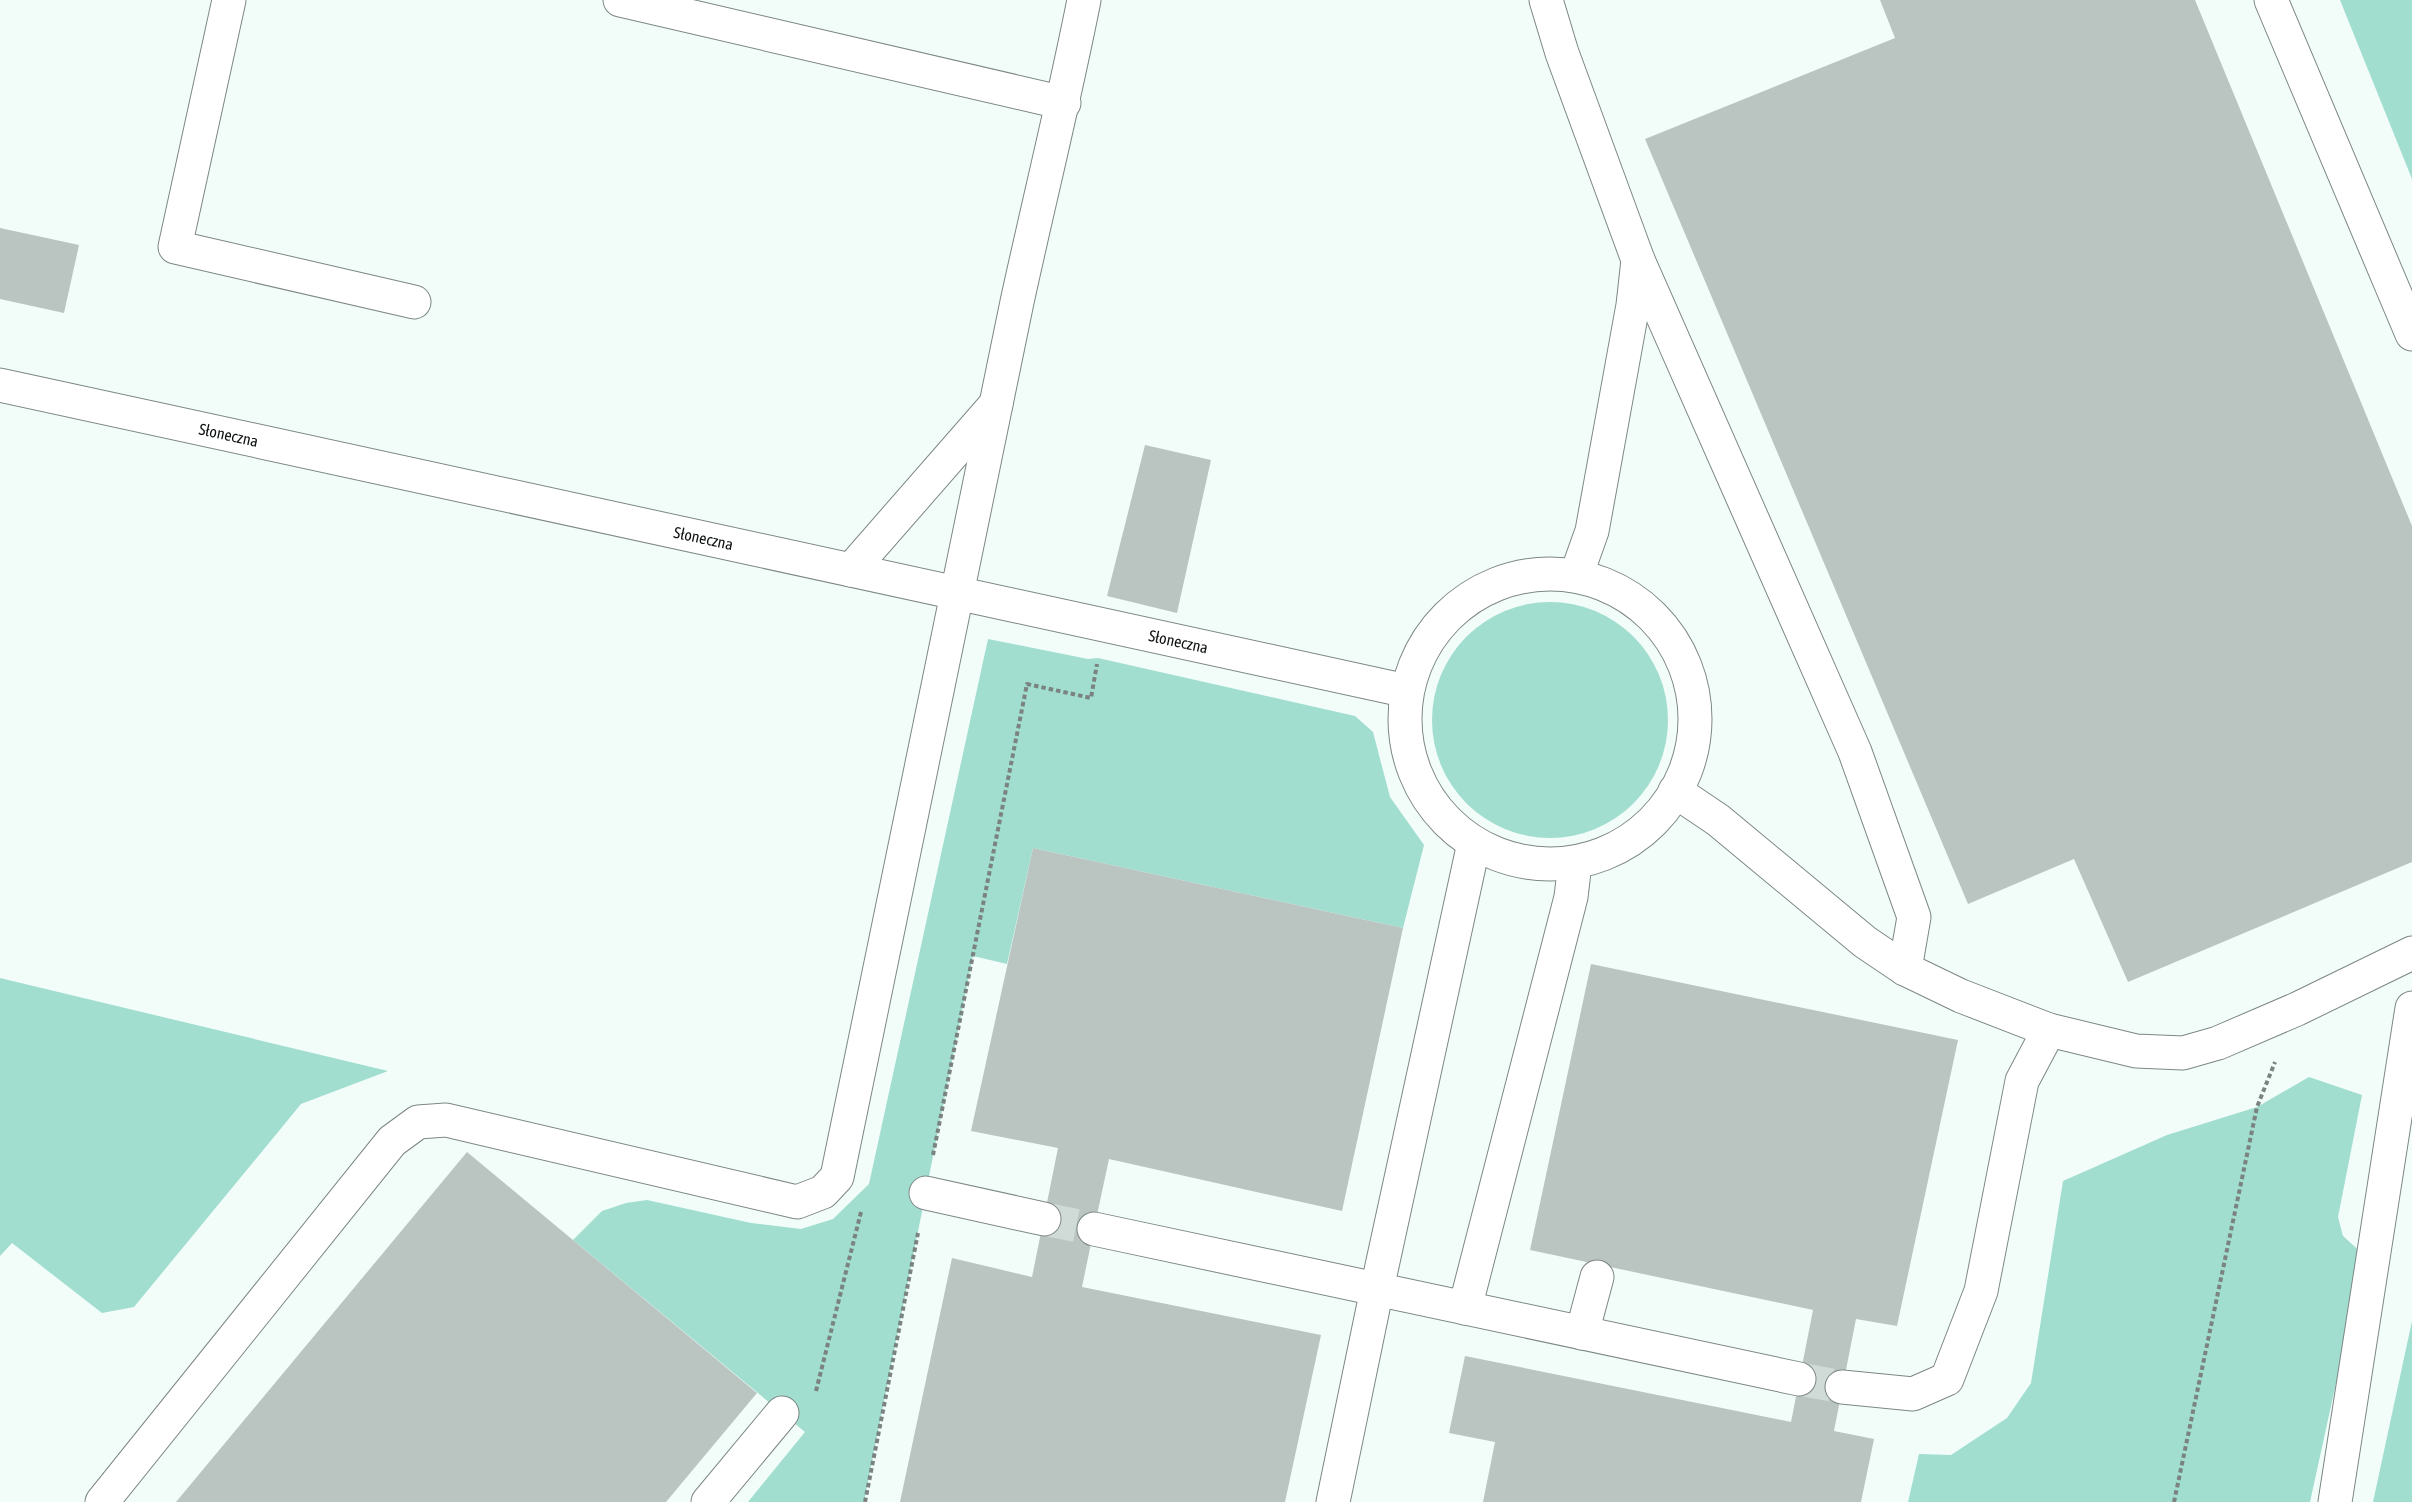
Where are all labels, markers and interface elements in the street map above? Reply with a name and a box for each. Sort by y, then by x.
street label: Słoneczna [197,420,260,450]
street label: Słoneczna [672,523,735,553]
street label: Słoneczna [1147,626,1210,656]

